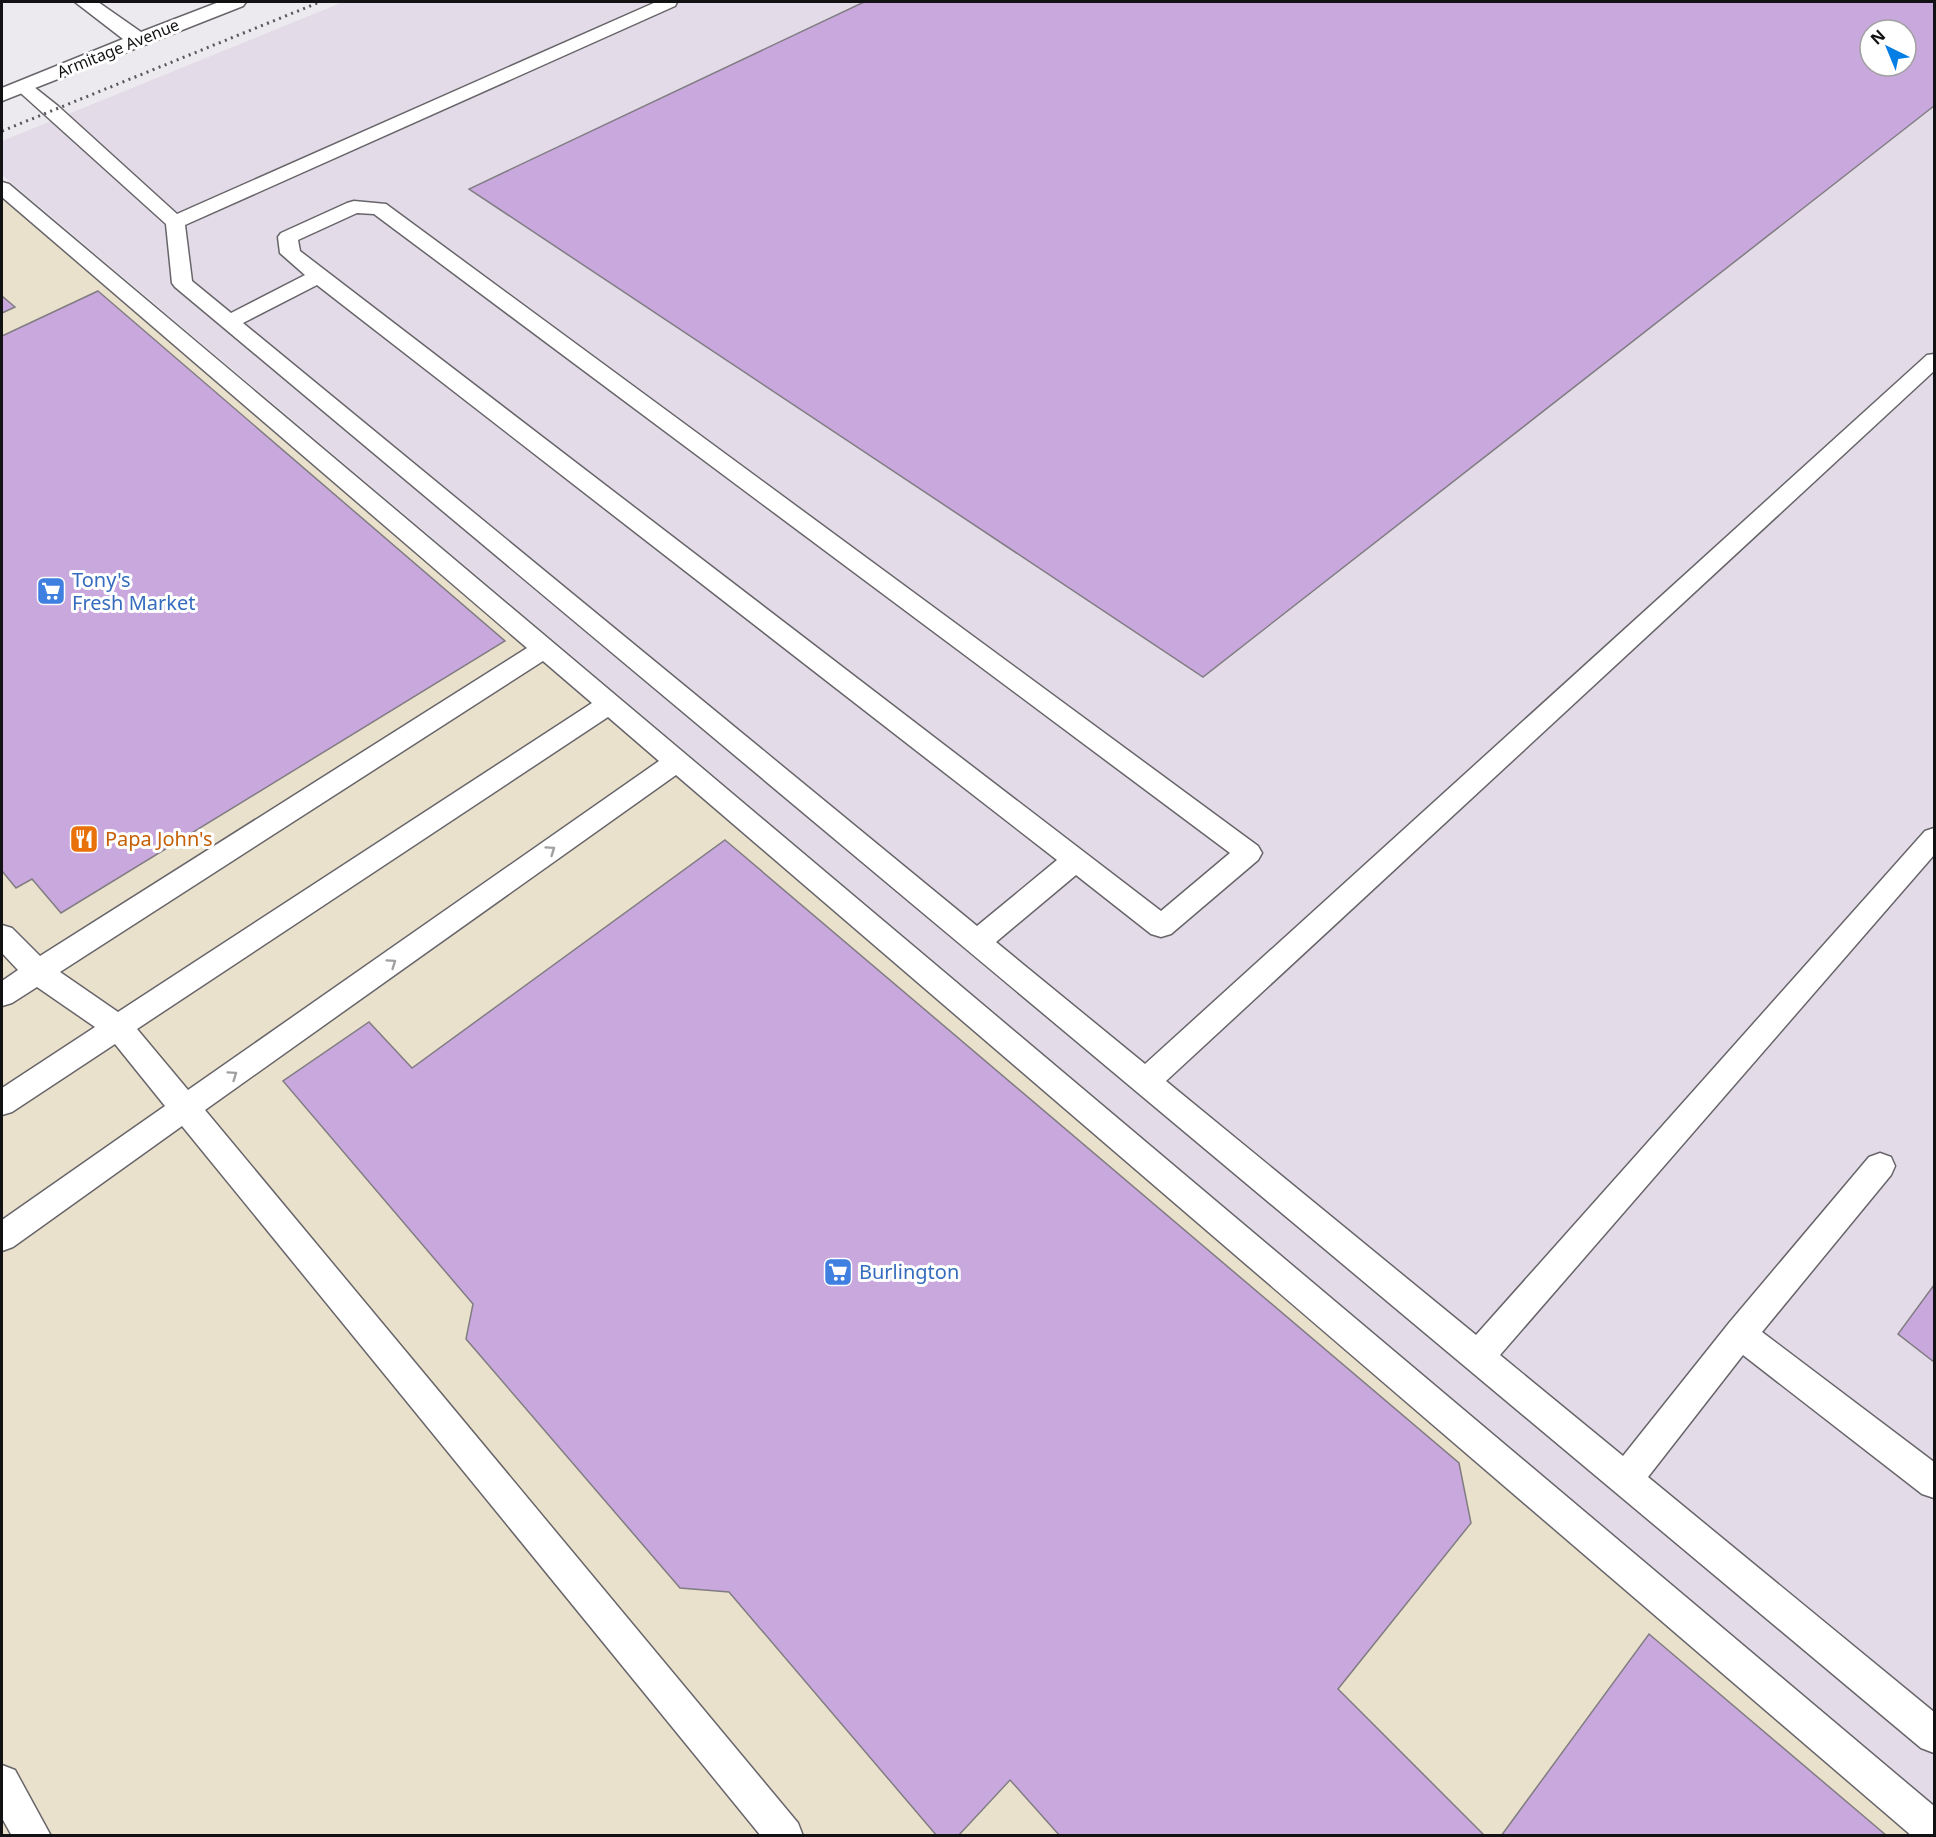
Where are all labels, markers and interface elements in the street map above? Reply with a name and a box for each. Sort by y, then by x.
street label: Armitage Avenue [54,13,182,83]
north arrow [1858,18,1918,78]
text: N [1866,25,1890,50]
place label: Tony's Fresh Market [72,566,195,616]
supermarket icon: Tony's Fresh Market [35,575,67,607]
restaurant icon: Papa John's [68,823,100,855]
place label: Papa John's [105,825,213,852]
one-way arrow [545,846,556,857]
one-way arrow [385,959,396,970]
one-way arrow [226,1071,237,1082]
supermarket icon: Burlington [822,1256,854,1288]
place label: Burlington [859,1258,959,1285]

